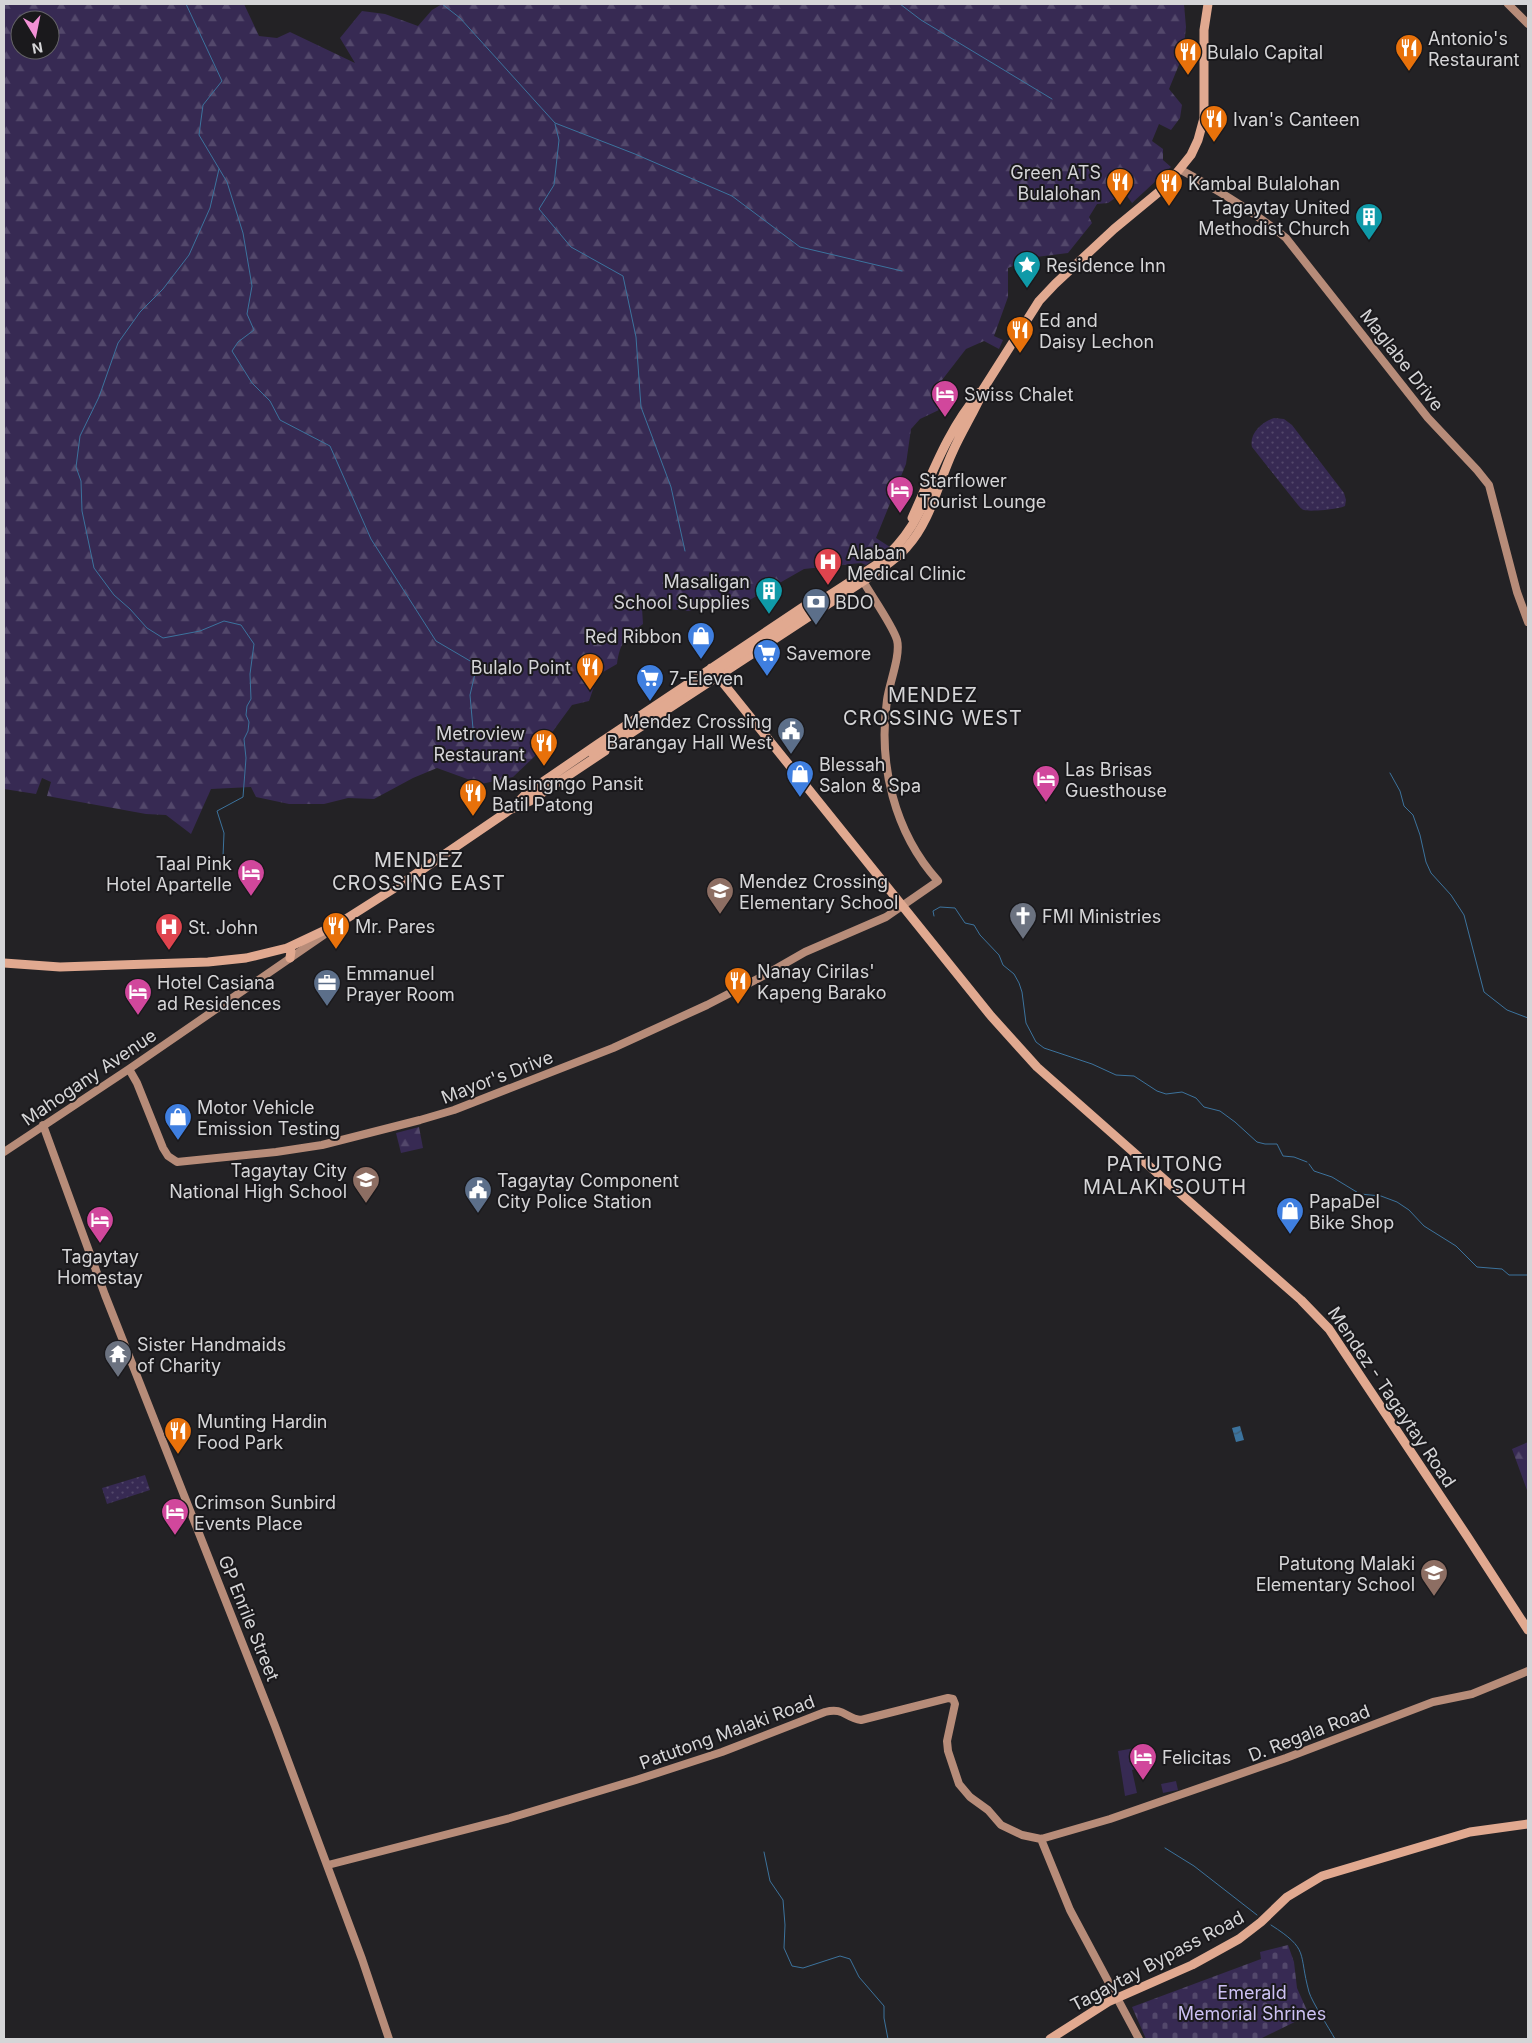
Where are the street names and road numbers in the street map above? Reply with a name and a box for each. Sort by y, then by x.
street label: Maglabe Drive [1356,305,1448,415]
street label: Mahogany Avenue [18,1024,160,1130]
street label: Mayor's Drive [438,1046,556,1108]
street label: Mendez - Tagaytay Road [1324,1303,1460,1491]
street label: GP Enrile Street [214,1552,284,1684]
street label: Patutong Malaki Road [637,1691,817,1773]
street label: D. Regala Road [1245,1700,1373,1766]
street label: Tagaytay Bypass Road [1067,1906,1247,2016]

